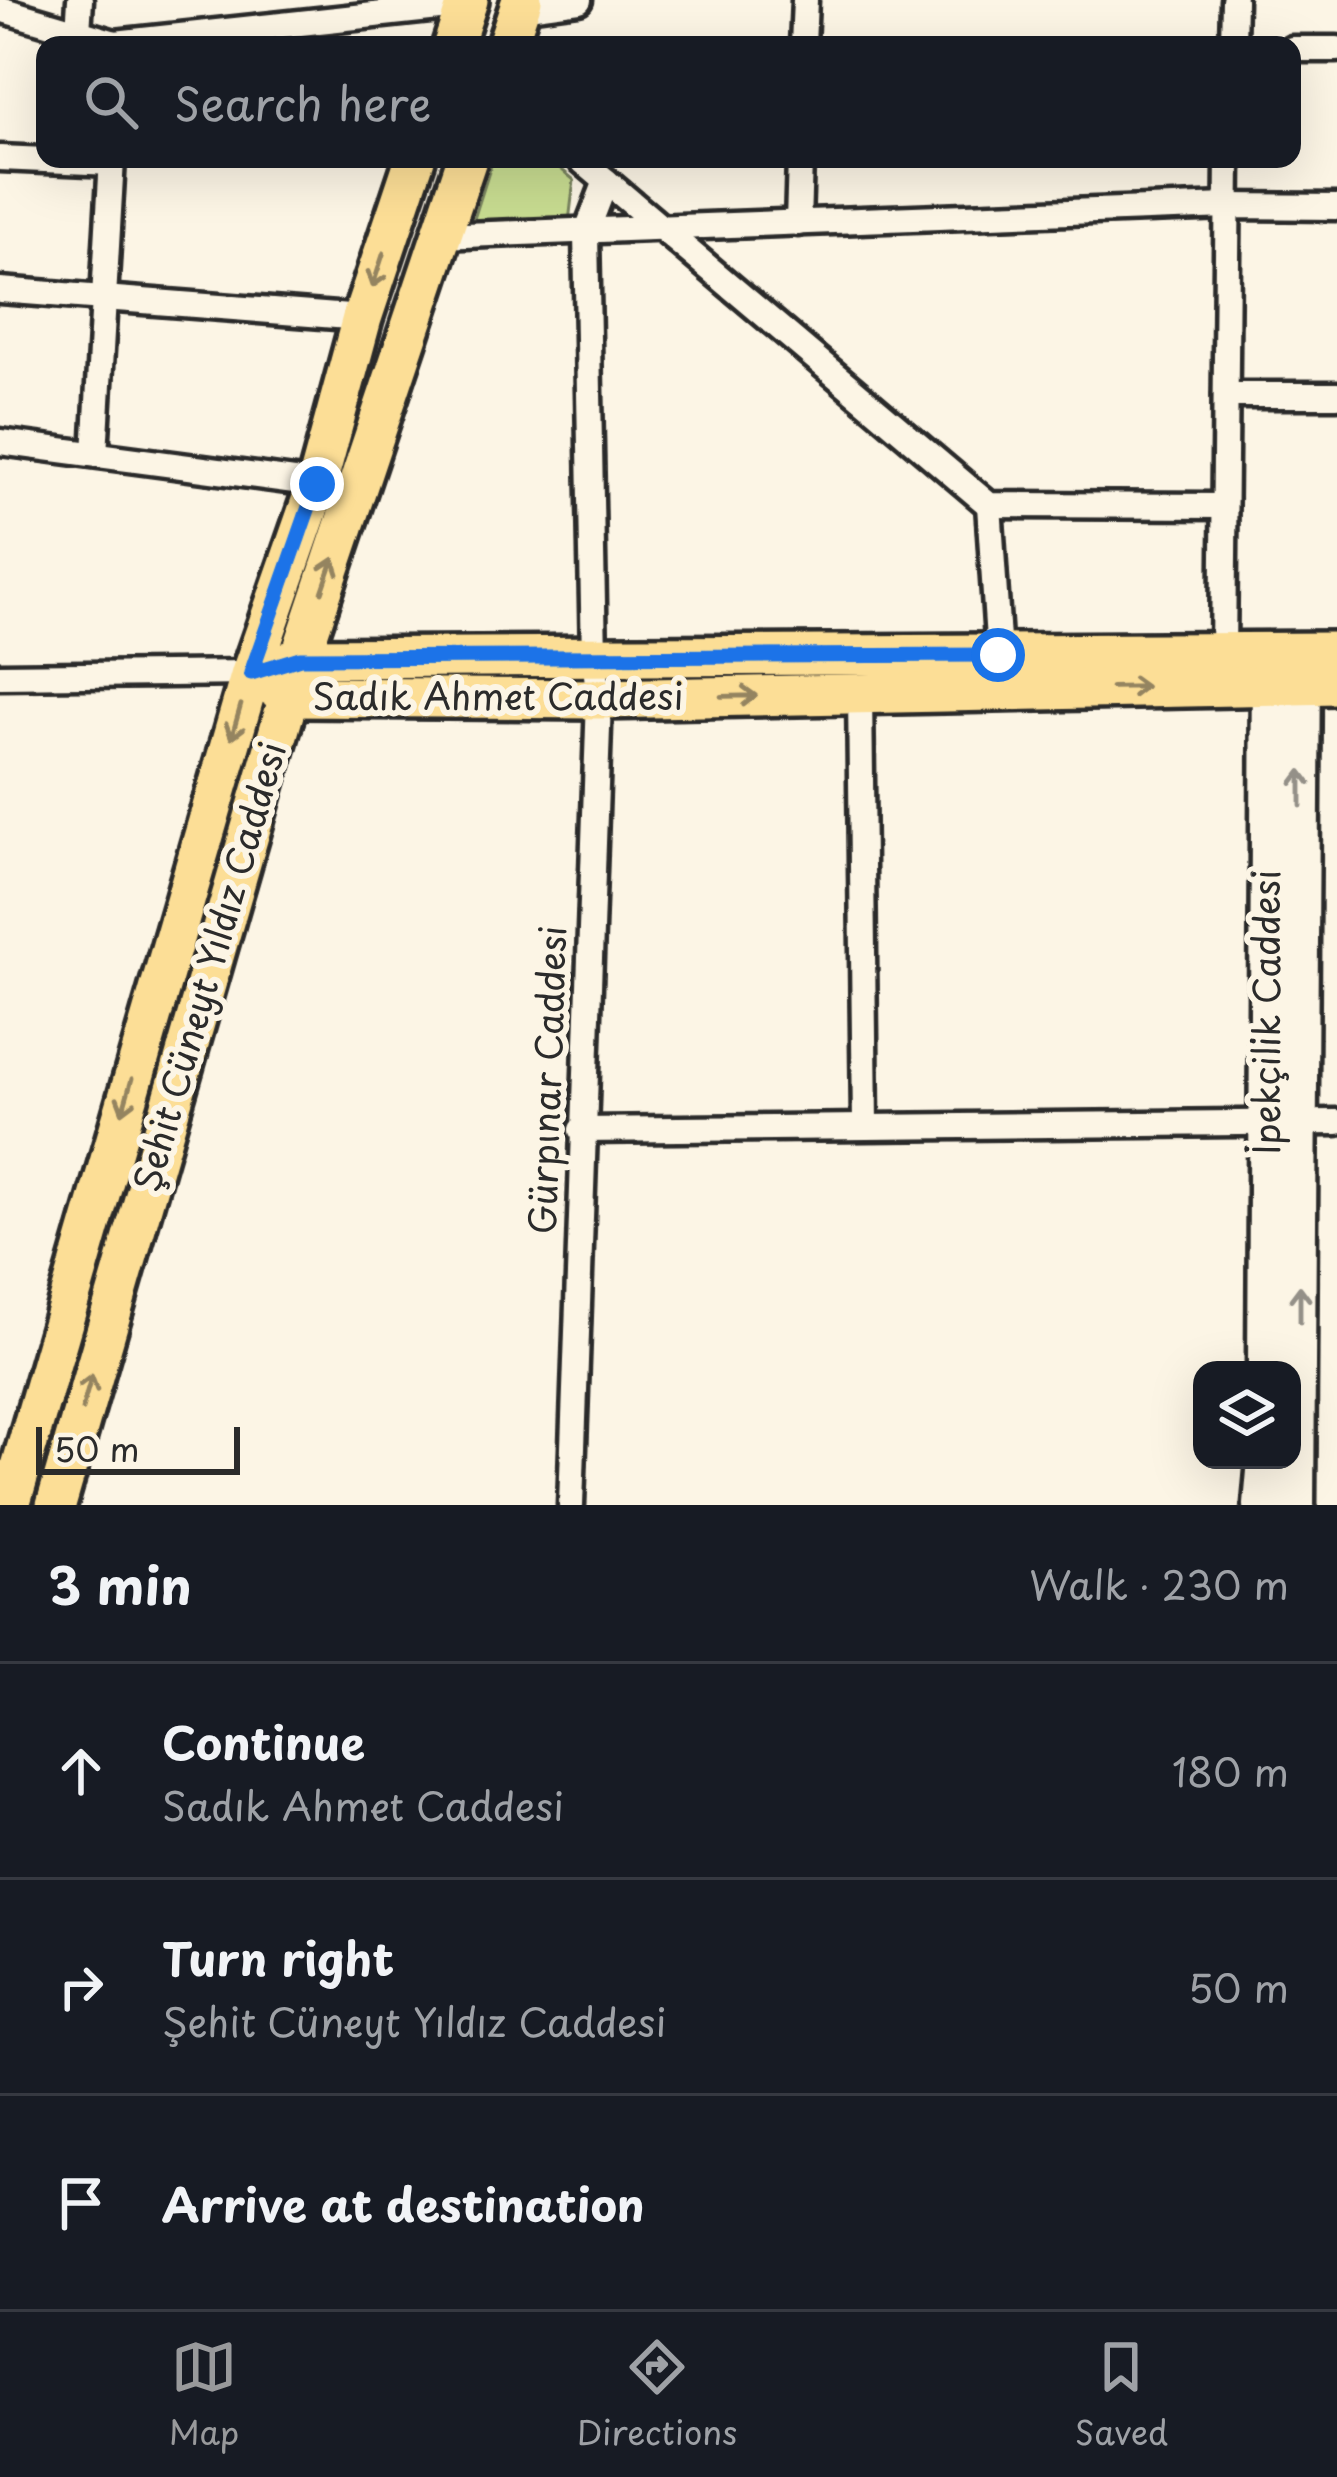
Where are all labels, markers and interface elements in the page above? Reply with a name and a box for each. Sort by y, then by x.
search box [36,36,1301,168]
text: Search here [174,68,431,136]
icon: search [78,69,144,135]
one-way arrow [366,250,388,288]
route end [290,457,344,511]
one-way arrow [319,557,340,594]
route start [971,628,1025,682]
street label: Sadık Ahmet Caddesi [313,668,683,722]
one-way arrow [1109,675,1148,698]
one-way arrow [719,684,758,707]
one-way arrow [224,702,246,740]
street label: Şehit Cüneyt Yıldız Caddesi [118,735,298,1198]
one-way arrow [1290,769,1312,808]
street label: İpekçilik Caddesi [1238,869,1292,1155]
street label: Gürpınar Caddesi [514,925,578,1235]
one-way arrow [115,1077,137,1115]
one-way arrow [1289,1285,1311,1324]
map controls [1193,1361,1301,1469]
button: layers [1193,1361,1301,1469]
one-way arrow [77,1374,99,1412]
scale bar [36,1421,240,1474]
text: 50 m [54,1423,140,1473]
text: 3 min [48,1545,192,1622]
text: Walk · 230 m [1029,1554,1289,1613]
text: Continue [162,1707,365,1775]
icon: ahead [48,1738,114,1804]
text: 180 m [1172,1741,1289,1800]
text: Sadık Ahmet Caddesi [162,1775,564,1834]
text: Turn right [162,1923,394,1991]
icon: right [48,1954,114,2020]
text: 50 m [1188,1957,1289,2016]
text: Şehit Cüneyt Yıldız Caddesi [162,1991,666,2050]
text: Arrive at destination [162,2169,645,2237]
icon: arrive [48,2170,114,2236]
tab: Map [169,2334,239,2456]
tab: Directions [577,2334,737,2456]
tab: Saved [1075,2334,1168,2456]

